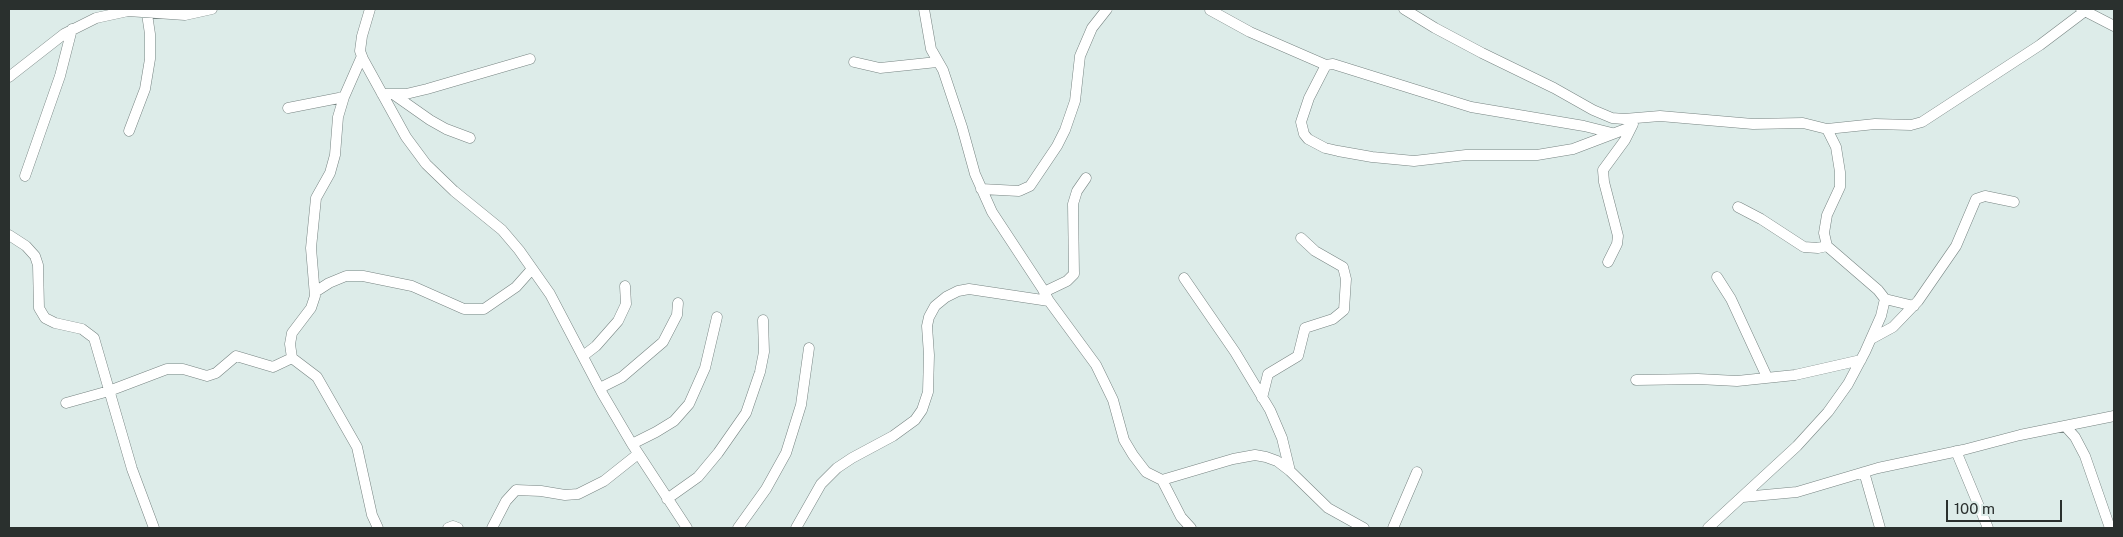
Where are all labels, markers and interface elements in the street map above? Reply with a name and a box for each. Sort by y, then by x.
scale bar [1948,490,2064,522]
text: 100 m [1954,500,1995,517]

